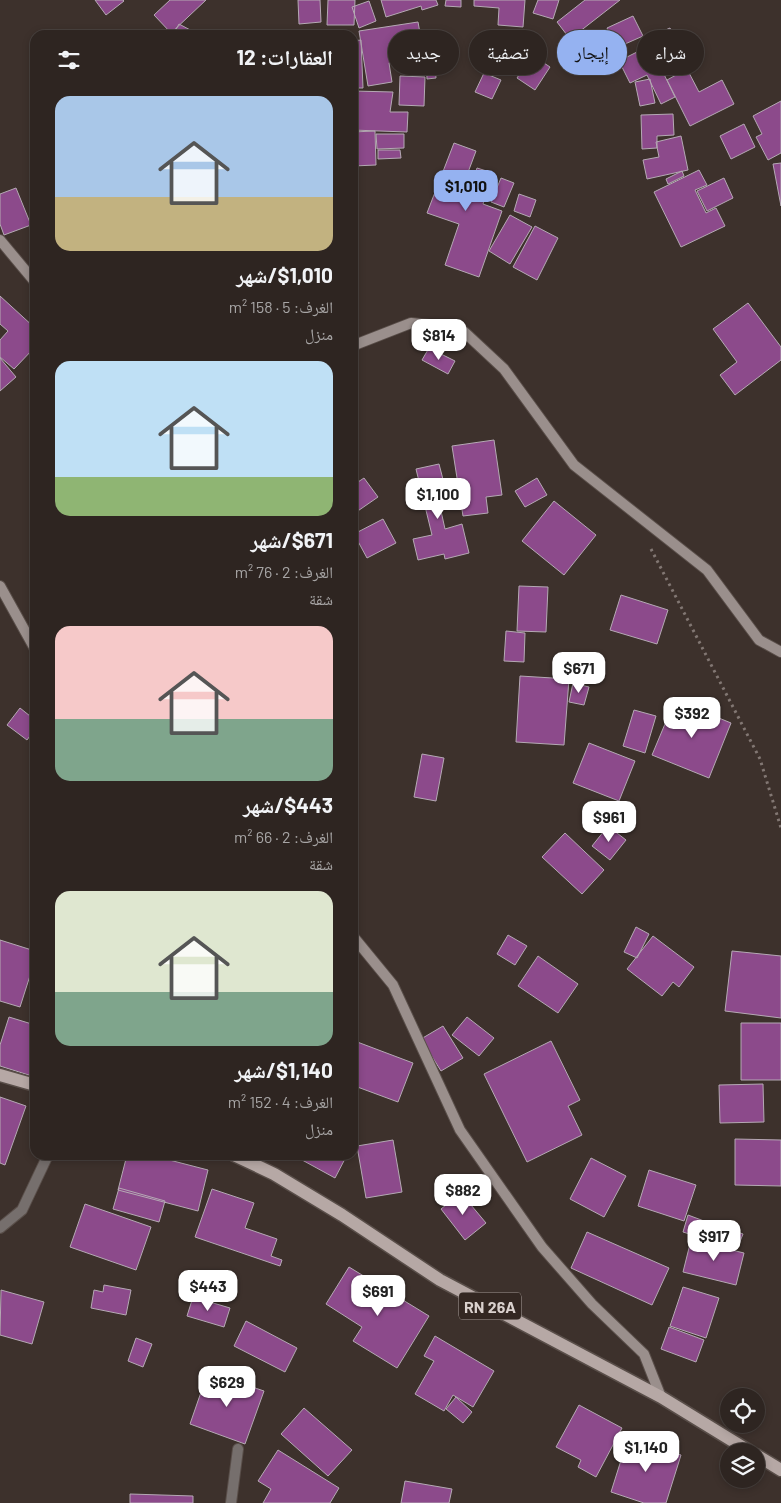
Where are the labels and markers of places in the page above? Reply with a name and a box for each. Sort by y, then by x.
pin: $1,010 [425,170,507,212]
pin: $814 [409,318,469,361]
pin: $1,100 [397,478,479,520]
pin: $671 [549,652,609,694]
pin: $392 [662,696,722,739]
pin: $961 [579,800,639,843]
pin: $882 [433,1174,493,1216]
pin: $917 [684,1220,744,1262]
pin: $443 [178,1270,238,1312]
pin: $691 [348,1274,408,1317]
pin: $629 [197,1366,257,1408]
pin: $1,140 [605,1430,687,1473]

